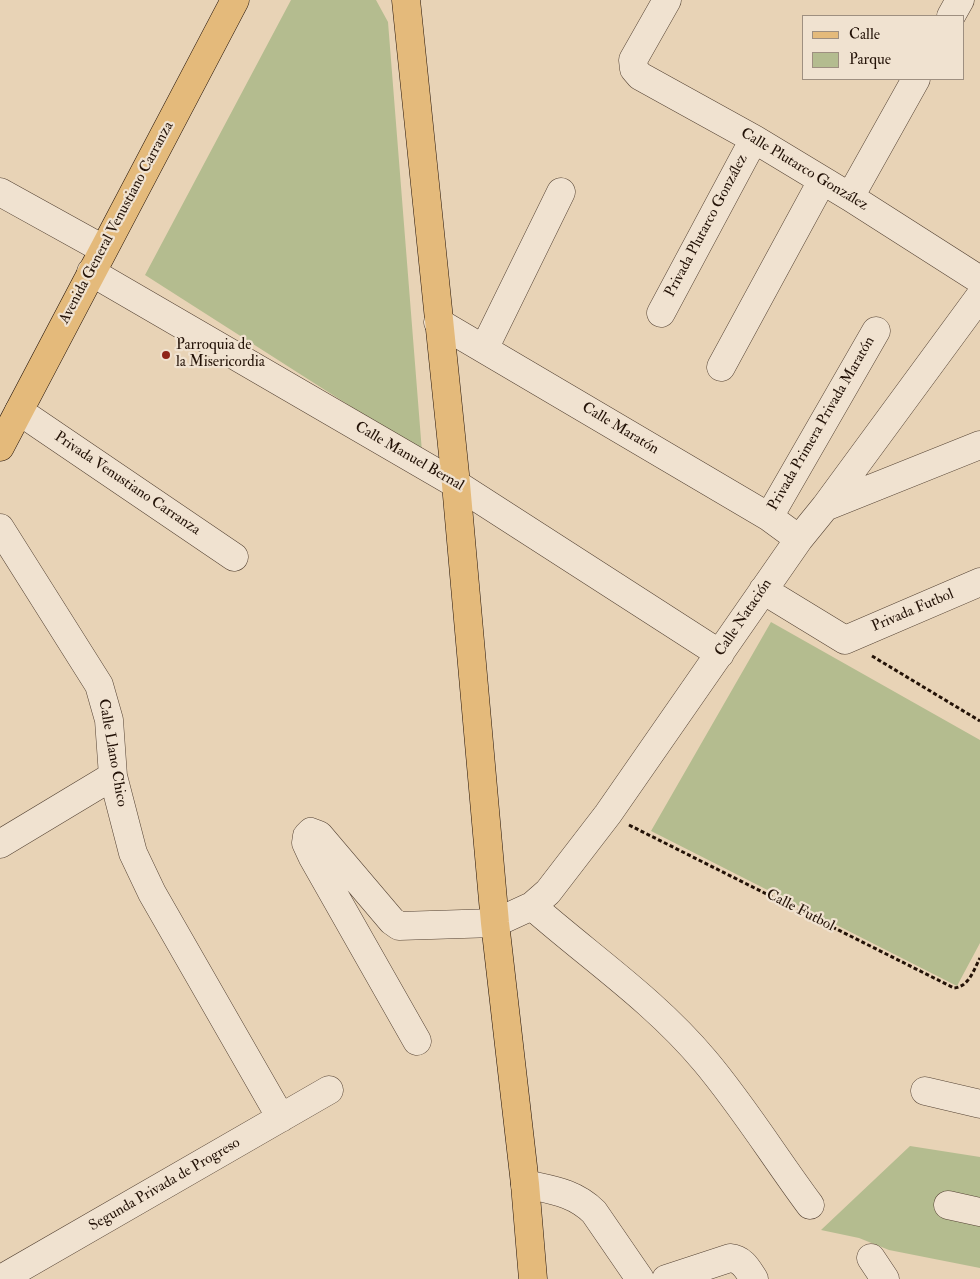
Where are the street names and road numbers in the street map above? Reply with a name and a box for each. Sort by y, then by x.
street label: Avenida General Venustiano Carranza [56,119,178,327]
street label: Calle Plutarco González [737,125,871,215]
street label: Privada Plutarco González [662,152,752,300]
street label: Privada Primera Privada Maratón [765,334,879,514]
street label: Calle Maratón [578,399,662,459]
street label: Calle Manuel Bernal [351,418,467,496]
street label: Privada Venustiano Carranza [51,428,203,540]
street label: Calle Natación [712,576,776,660]
street label: Privada Futbol [869,586,957,636]
street label: Calle Llano Chico [94,698,130,808]
street label: Calle Futbol [763,886,837,936]
street label: Segunda Privada de Progreso [86,1134,244,1236]

